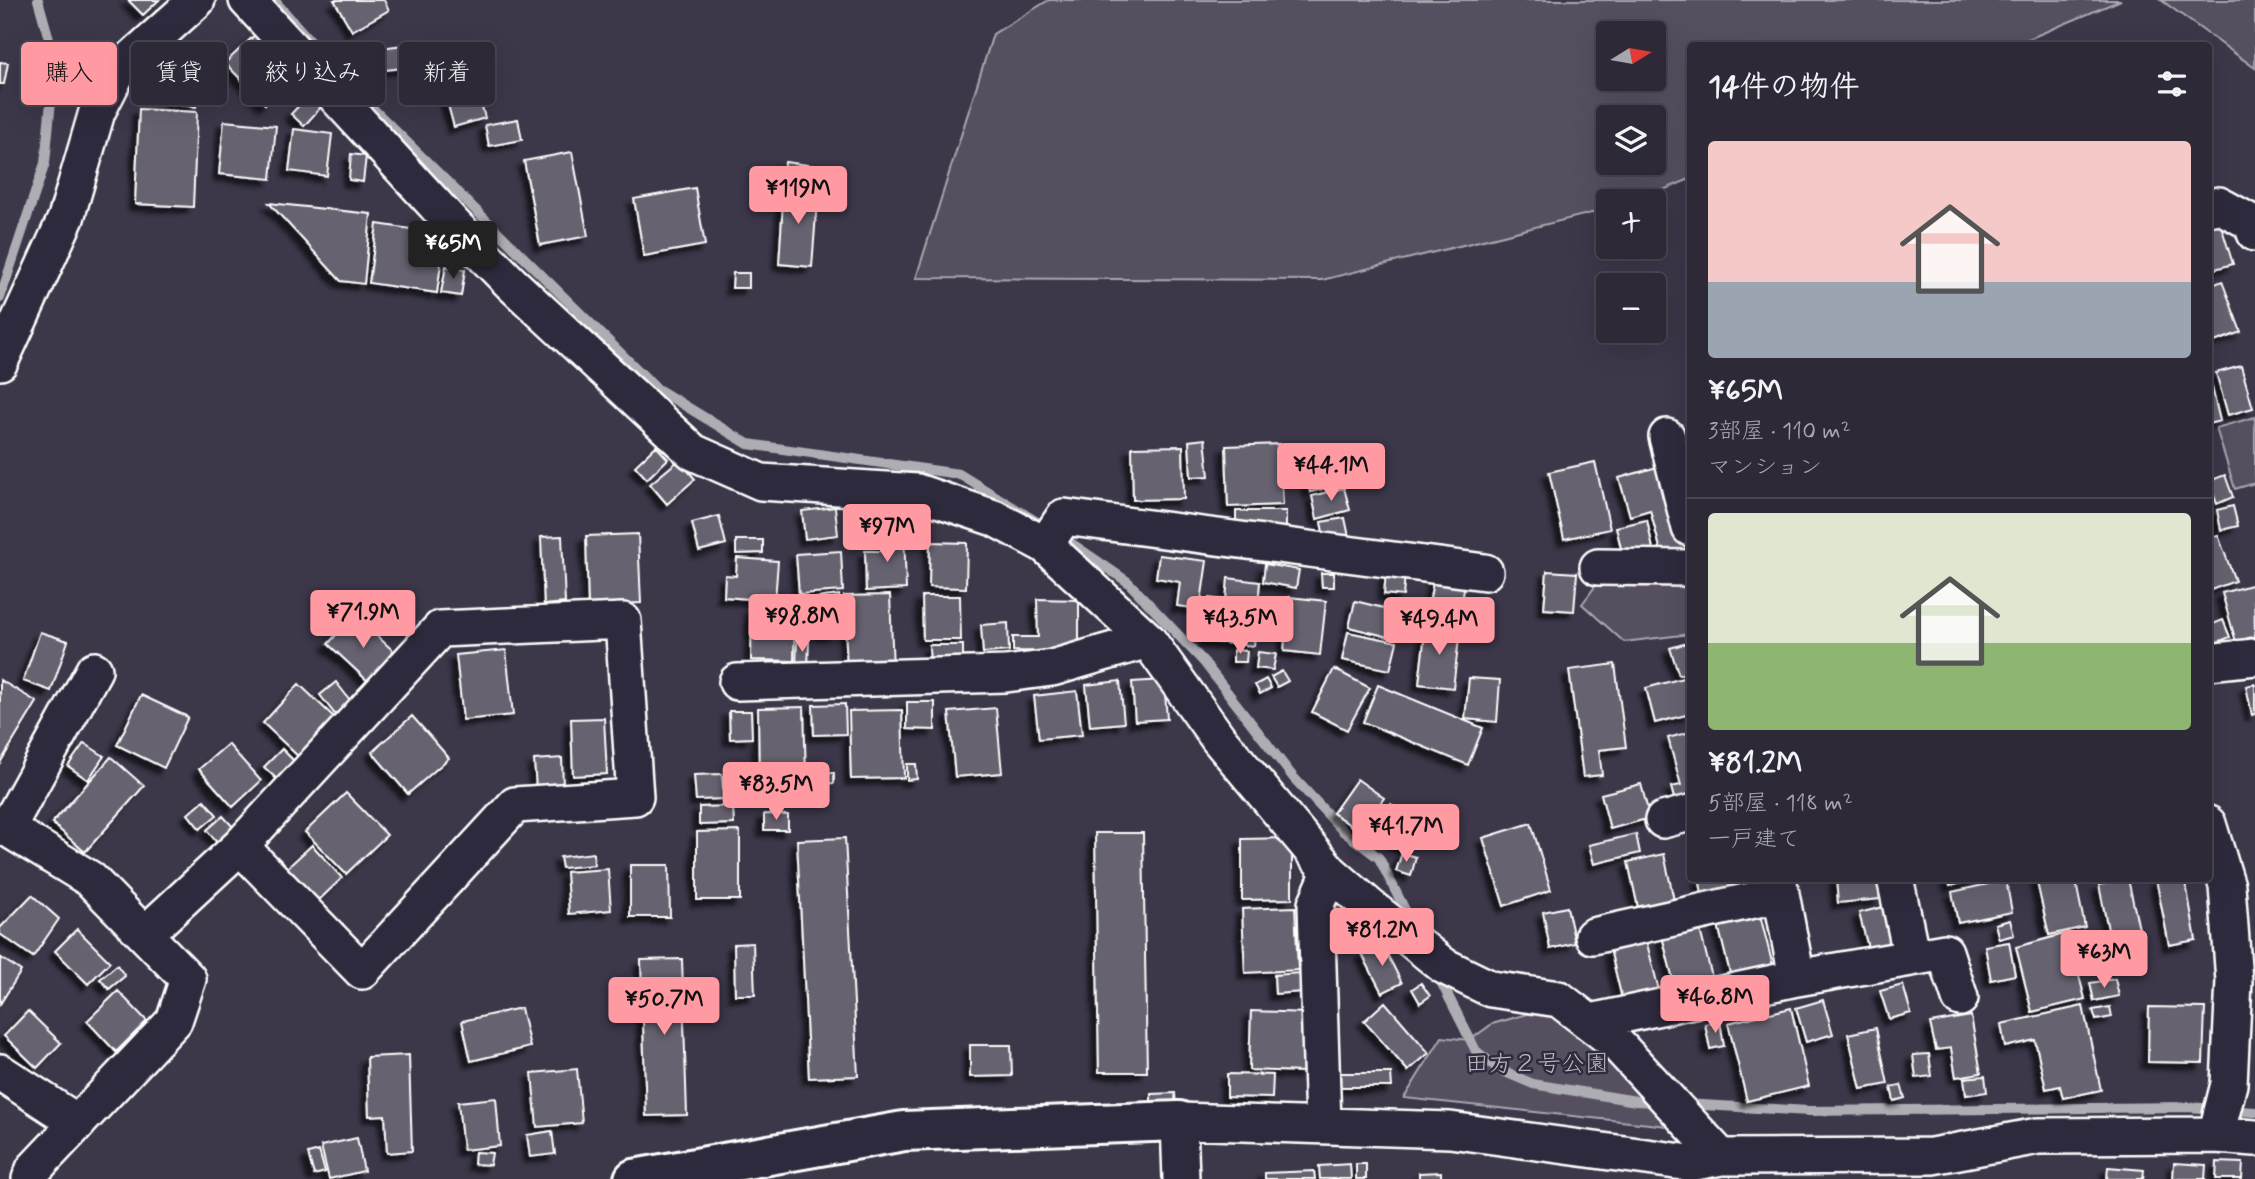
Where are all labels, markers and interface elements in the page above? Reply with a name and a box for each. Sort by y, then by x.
north arrow [1596,21,1666,91]
map controls [1596,21,1666,343]
chip: 購入 [21,42,117,105]
chip: 賃貸 [131,42,227,105]
chip: 絞り込み [241,42,385,105]
chip: 新着 [399,42,495,105]
icon: filters [2153,65,2191,103]
text: 14件の物件 [1708,68,1860,107]
button: layers [1596,105,1666,175]
pin: ¥119M [749,166,847,226]
text: ¥119M [765,174,831,204]
icon: home [1887,186,2013,312]
button: + [1596,189,1666,259]
pin: ¥65M [412,222,494,281]
text: ¥65M [424,229,482,259]
button: − [1596,273,1666,343]
text: ¥65M [1708,372,1783,411]
text: 3部屋 · 110 m² [1708,417,1851,447]
pin: ¥44.1M [1274,444,1388,503]
text: ¥44.1M [1293,451,1369,481]
text: マンション [1708,453,1822,483]
pin: ¥97M [846,504,928,564]
text: ¥97M [859,512,915,542]
icon: home [1887,558,2013,684]
pin: ¥71.9M [306,590,420,650]
pin: ¥98.8M [745,594,859,654]
pin: ¥43.5M [1183,596,1297,656]
text: ¥71.9M [326,598,400,628]
pin: ¥49.4M [1382,598,1496,657]
text: ¥98.8M [764,602,840,632]
text: ¥43.5M [1202,604,1278,634]
text: ¥49.4M [1400,605,1478,635]
text: ¥81.2M [1708,744,1802,783]
pin: ¥83.5M [719,762,833,822]
text: ¥83.5M [739,770,813,800]
text: 5部屋 · 118 m² [1708,789,1853,819]
pin: ¥41.7M [1349,804,1463,864]
text: ¥41.7M [1368,812,1444,842]
text: 一戸建て [1708,825,1800,855]
pin: ¥81.2M [1325,908,1439,968]
text: ¥81.2M [1346,916,1418,946]
pin: ¥63M [2063,930,2145,990]
text: ¥63M [2077,938,2131,968]
pin: ¥46.8M [1658,976,1772,1035]
pin: ¥50.7M [607,978,721,1037]
text: ¥46.8M [1676,983,1754,1013]
text: ¥50.7M [624,985,704,1015]
park label: 田方２号公園 [1465,1049,1609,1080]

